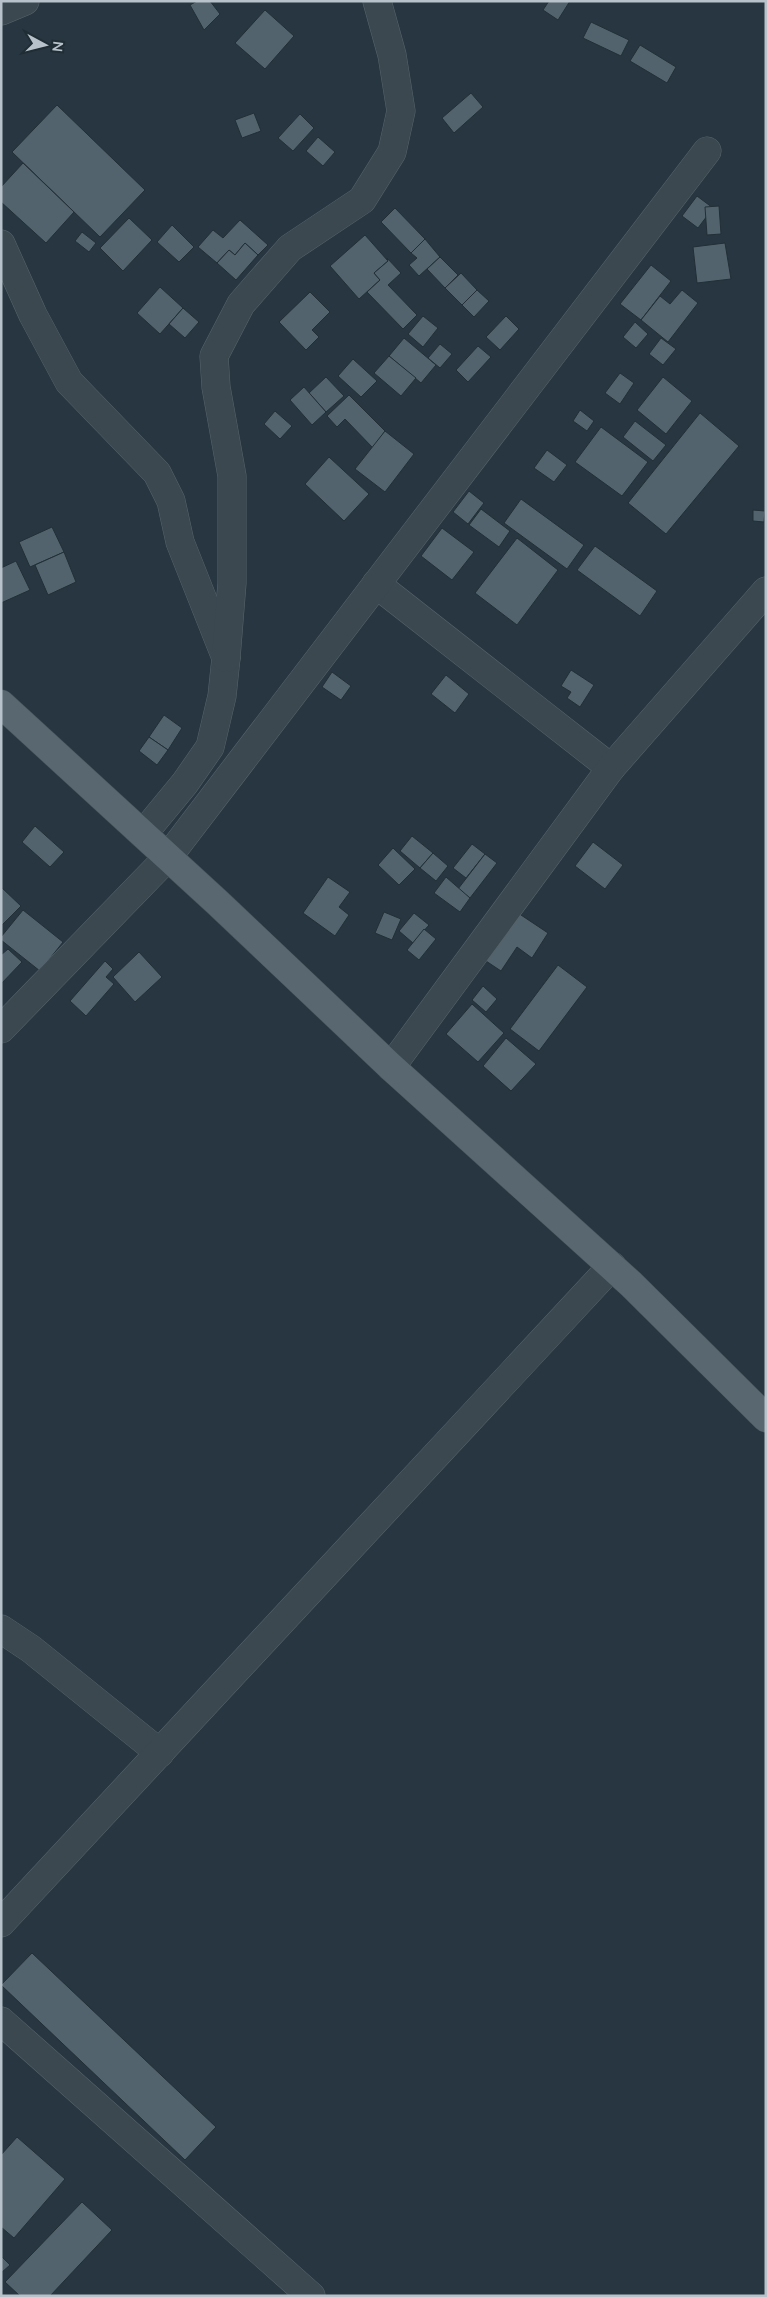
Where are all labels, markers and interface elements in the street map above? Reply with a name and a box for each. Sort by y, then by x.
north arrow [20,20,70,70]
text: N [48,40,67,53]

